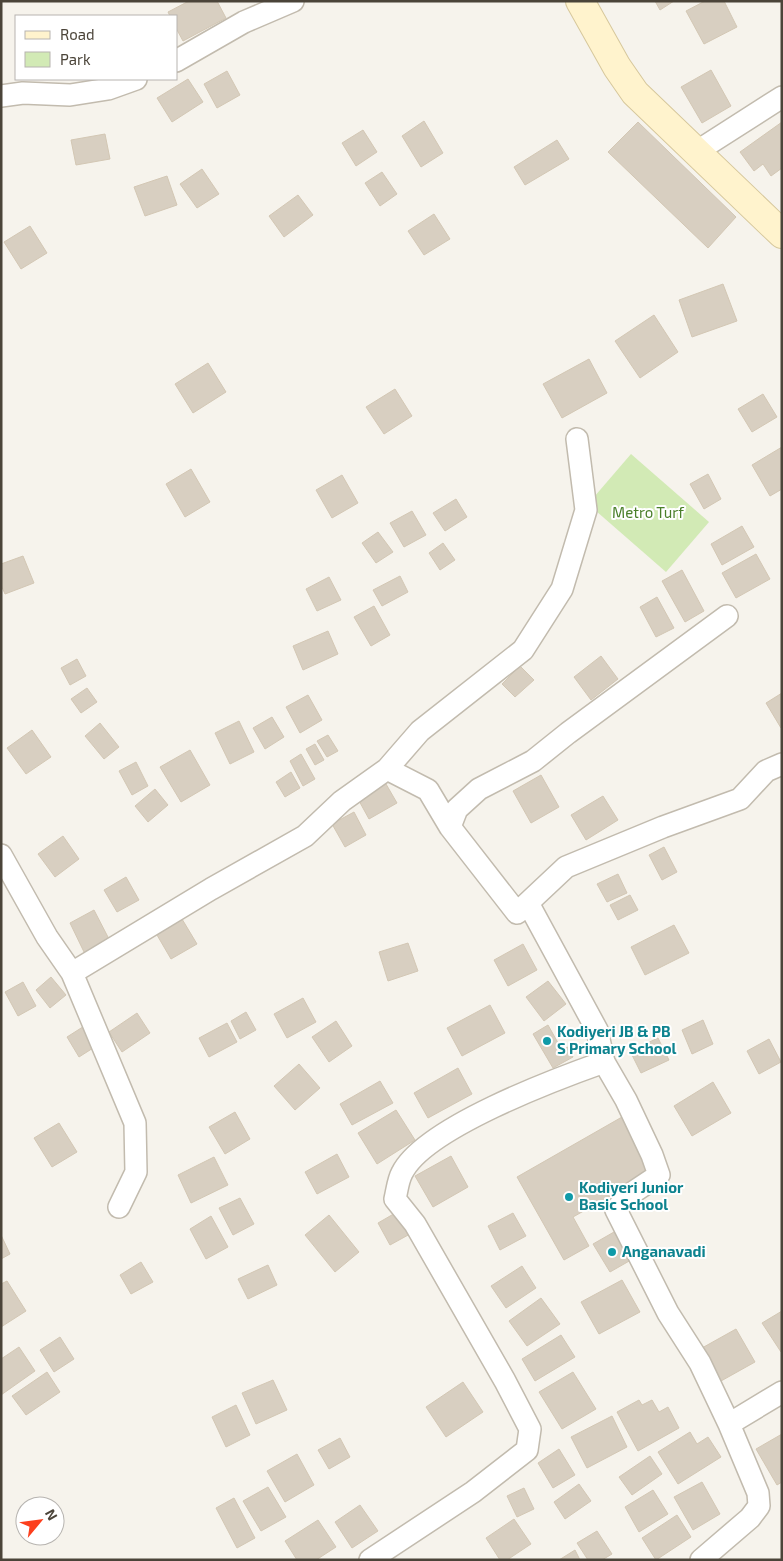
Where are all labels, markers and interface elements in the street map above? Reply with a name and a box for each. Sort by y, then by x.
legend [15,15,178,80]
text: Road [60,25,95,43]
text: Park [60,50,91,68]
park label: Metro Turf [612,503,684,521]
place label: Kodiyeri JB & PB S Primary School [557,1022,677,1058]
marker: Kodiyeri JB & PB S Primary School [541,1035,553,1047]
place label: Kodiyeri Junior Basic School [579,1178,684,1213]
marker: Kodiyeri Junior Basic School [563,1191,575,1203]
place label: Anganavadi [622,1242,706,1260]
marker: Anganavadi [606,1246,618,1258]
north arrow [15,1496,65,1546]
text: N [42,1506,62,1523]

